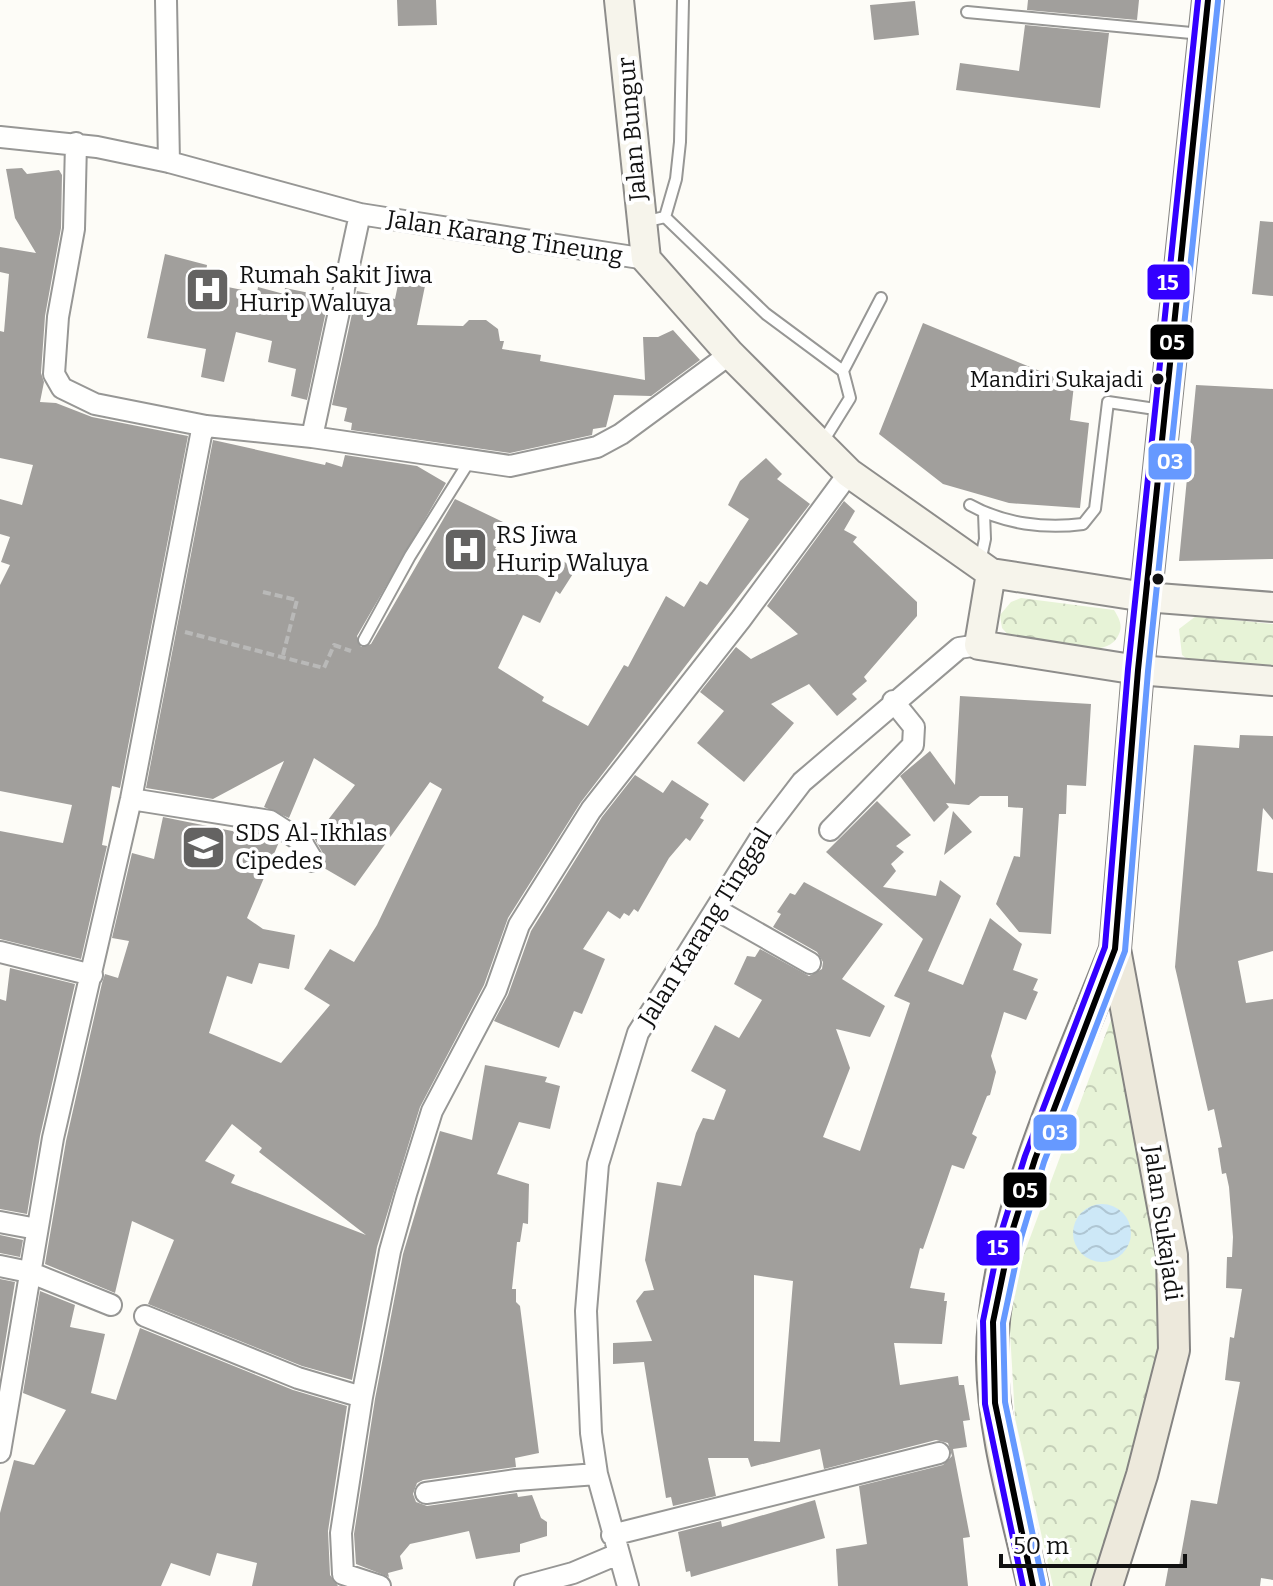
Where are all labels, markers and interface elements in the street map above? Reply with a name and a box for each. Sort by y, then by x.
street label: Jalan Bungur [612,56,652,203]
street label: Jalan Karang Tineung [384,204,625,269]
place label: Rumah Sakit Jiwa Hurip Waluya [239,261,432,317]
line badge: 15 [1146,263,1191,301]
hospital icon: Rumah Sakit Jiwa Hurip Waluya [184,265,232,313]
text: 15 [1157,269,1179,296]
line badge: 05 [1149,323,1195,361]
text: 05 [1159,329,1185,356]
place label: Mandiri Sukajadi [970,366,1143,393]
marker: Mandiri Sukajadi [1150,371,1166,387]
line badge: 03 [1147,442,1193,481]
text: 03 [1157,448,1183,475]
place label: RS Jiwa Hurip Waluya [496,521,649,577]
hospital icon: RS Jiwa Hurip Waluya [441,525,489,573]
unlabelled marker [1150,571,1166,587]
place label: SDS Al-Ikhlas Cipedes [235,819,388,875]
school or university icon: SDS Al-Ikhlas Cipedes [180,823,228,871]
street label: Jalan Karang Tinggal [632,823,777,1032]
line badge: 03 [1032,1113,1078,1152]
text: 03 [1042,1119,1068,1146]
street label: Jalan Sukajadi [1138,1143,1188,1302]
line badge: 05 [1002,1171,1048,1209]
text: 05 [1012,1177,1038,1204]
line badge: 15 [975,1229,1021,1267]
text: 15 [987,1234,1009,1261]
scale bar [1001,1518,1185,1568]
text: 50 m [1013,1532,1069,1560]

